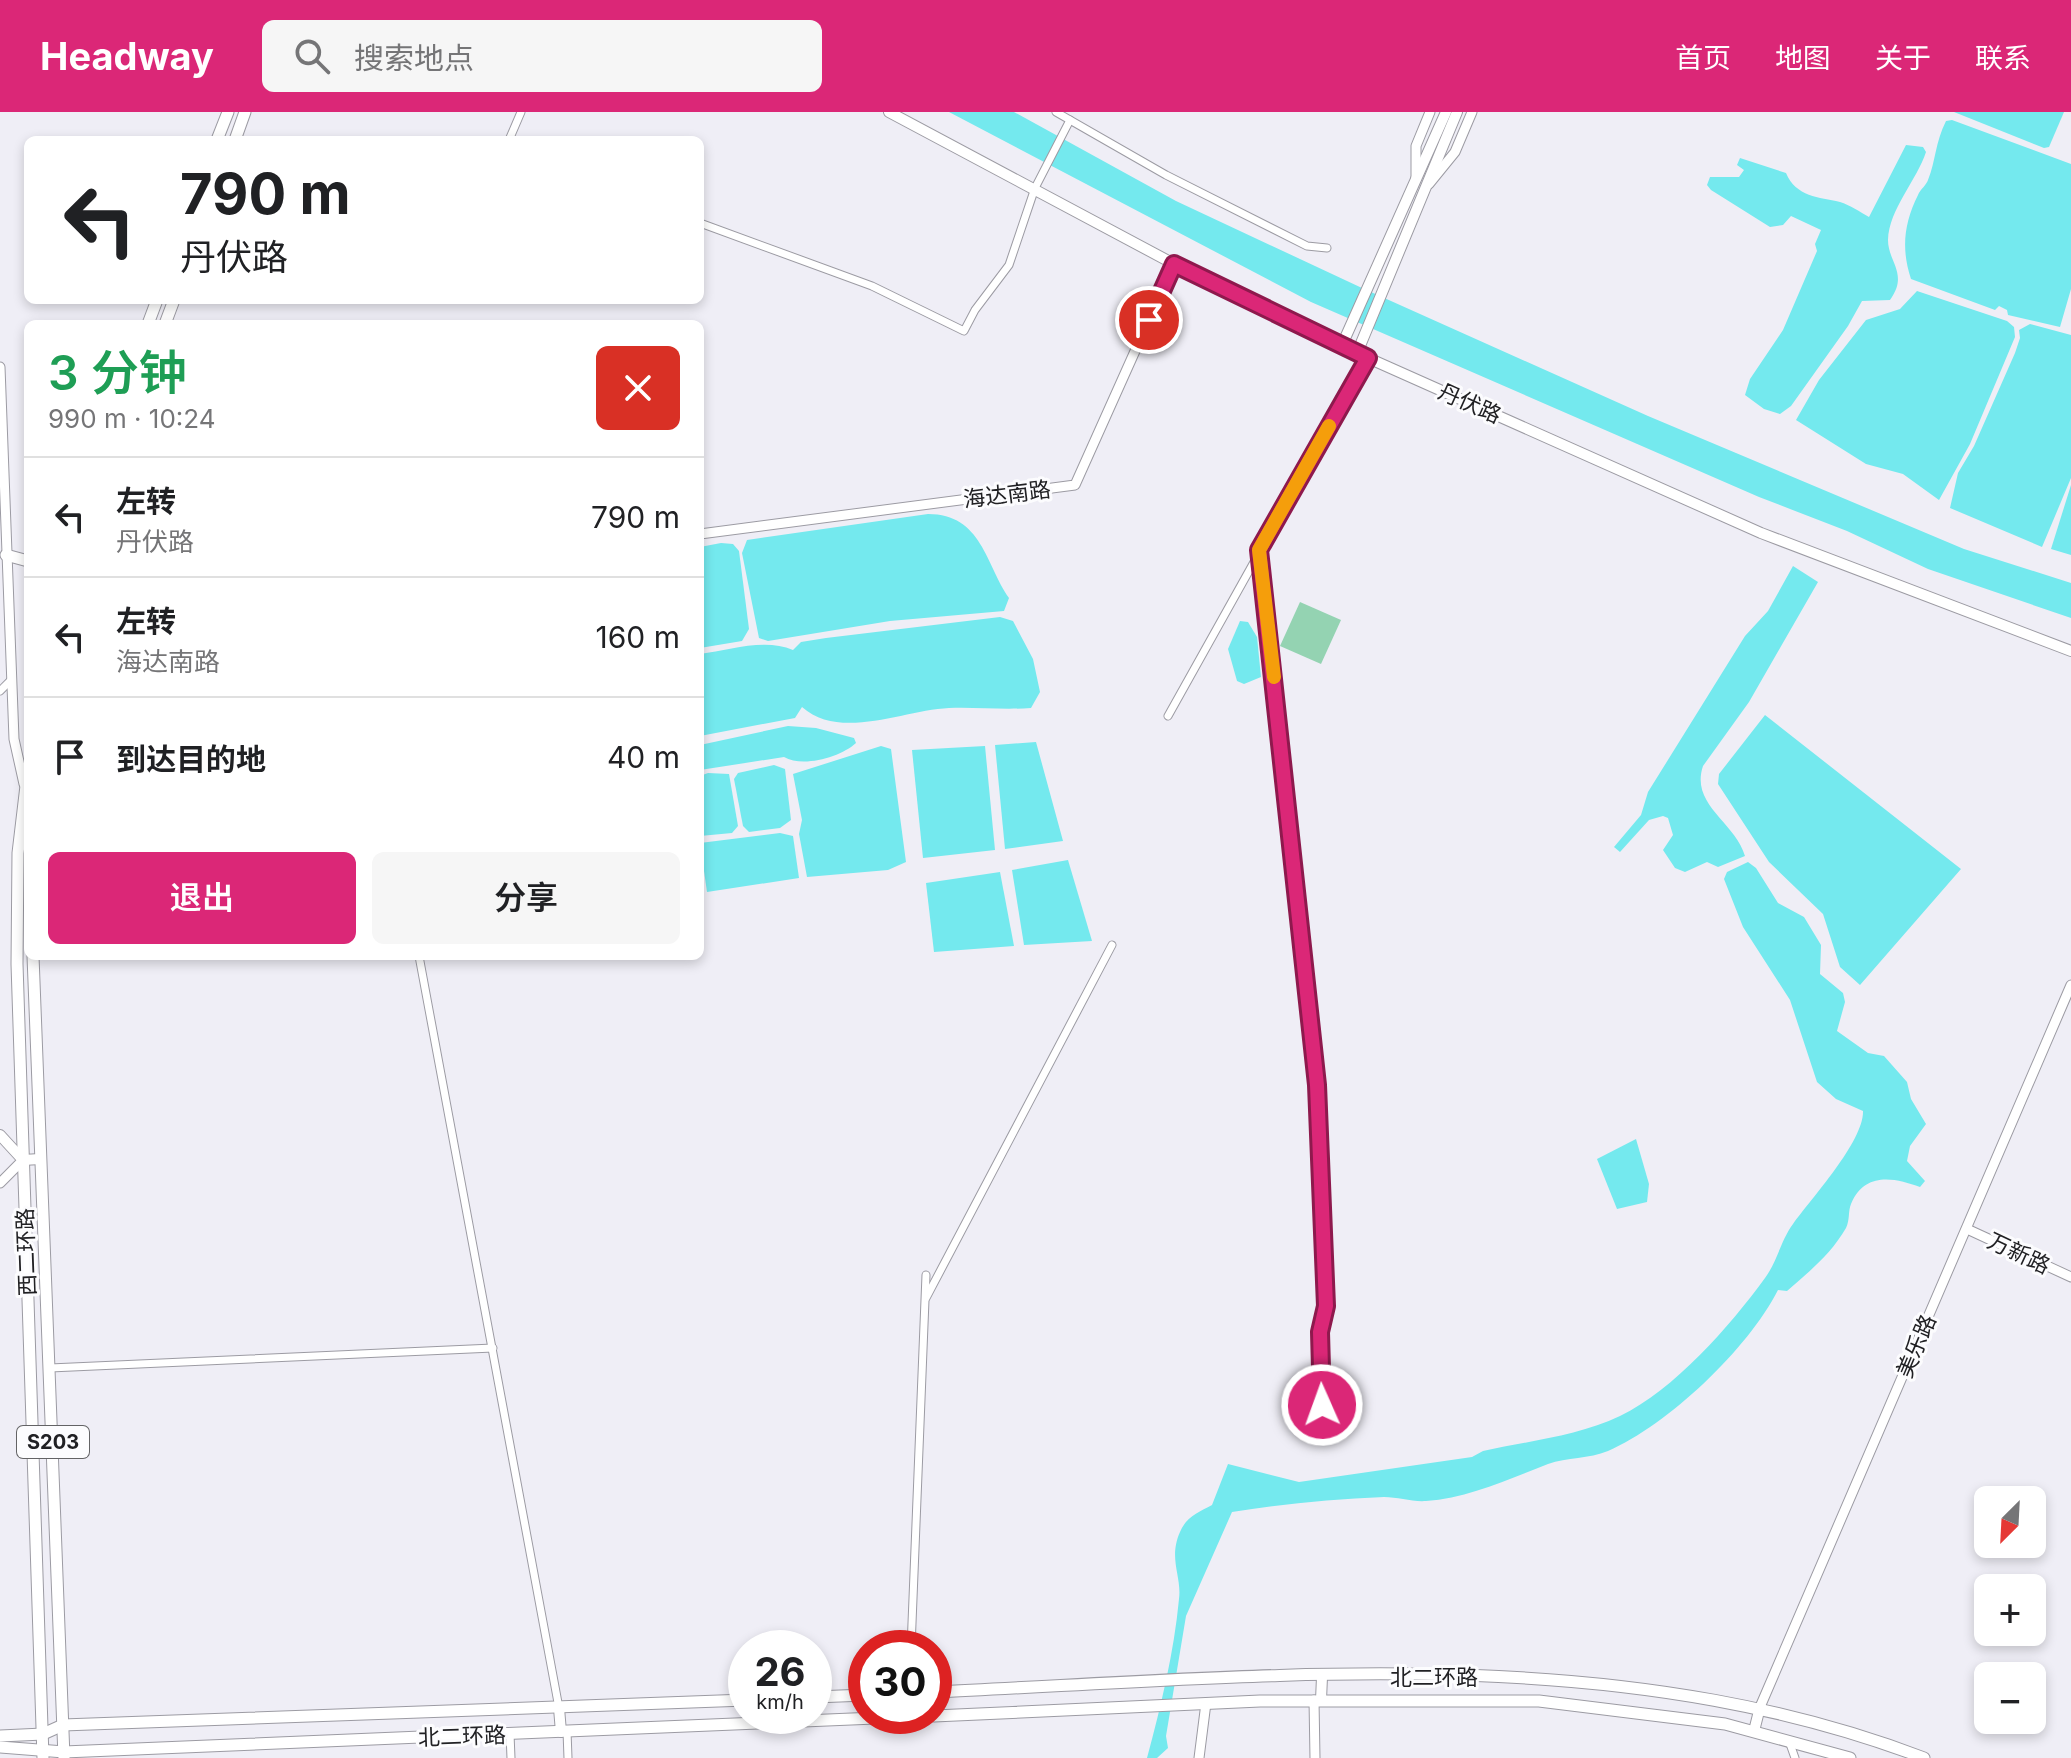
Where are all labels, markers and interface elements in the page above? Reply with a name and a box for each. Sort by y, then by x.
search box [262,20,822,92]
text: Headway [40,33,214,79]
icon: search [290,34,334,78]
text: 搜索地点 [354,40,474,76]
text: 首页 [1675,41,1731,75]
text: 地图 [1775,41,1831,75]
text: 关于 [1875,41,1931,75]
text: 联系 [1975,41,2031,75]
text: 790 m [180,160,351,228]
icon: left [48,168,152,272]
text: 丹伏路 [180,235,288,279]
pin [1115,286,1183,354]
icon: arrive [1127,298,1171,342]
text: 3 分钟 [48,343,187,402]
button: close [596,346,680,430]
street label: 丹伏路 [1435,378,1505,428]
text: 990 m · 10:24 [48,403,216,434]
street label: 海达南路 [962,476,1052,512]
text: 左转 [116,483,176,519]
icon: left [48,495,92,539]
text: 790 m [591,499,680,535]
text: 丹伏路 [116,526,194,557]
text: 左转 [116,603,176,639]
icon: left [48,615,92,659]
text: 160 m [596,619,680,655]
text: 海达南路 [116,646,220,677]
icon: arrive [48,735,92,779]
text: 40 m [607,739,680,775]
text: 到达目的地 [116,741,266,777]
button: 退出 [48,852,356,944]
button: 分享 [372,852,680,944]
street label: 西二环路 [11,1208,41,1296]
street label: 万新路 [1984,1227,2054,1279]
street label: 美乐路 [1891,1311,1941,1381]
position arrow [1280,1363,1364,1447]
road number: S203 [17,1426,89,1458]
north arrow [1974,1486,2046,1558]
map controls [1974,1486,2046,1734]
button: + [1974,1574,2046,1646]
speed limit sign: 30 [848,1630,952,1734]
text: 26 [754,1647,806,1696]
button: − [1974,1662,2046,1734]
street label: 北二环路 [1390,1664,1478,1690]
text: km/h [756,1690,804,1714]
street label: 北二环路 [418,1721,506,1751]

